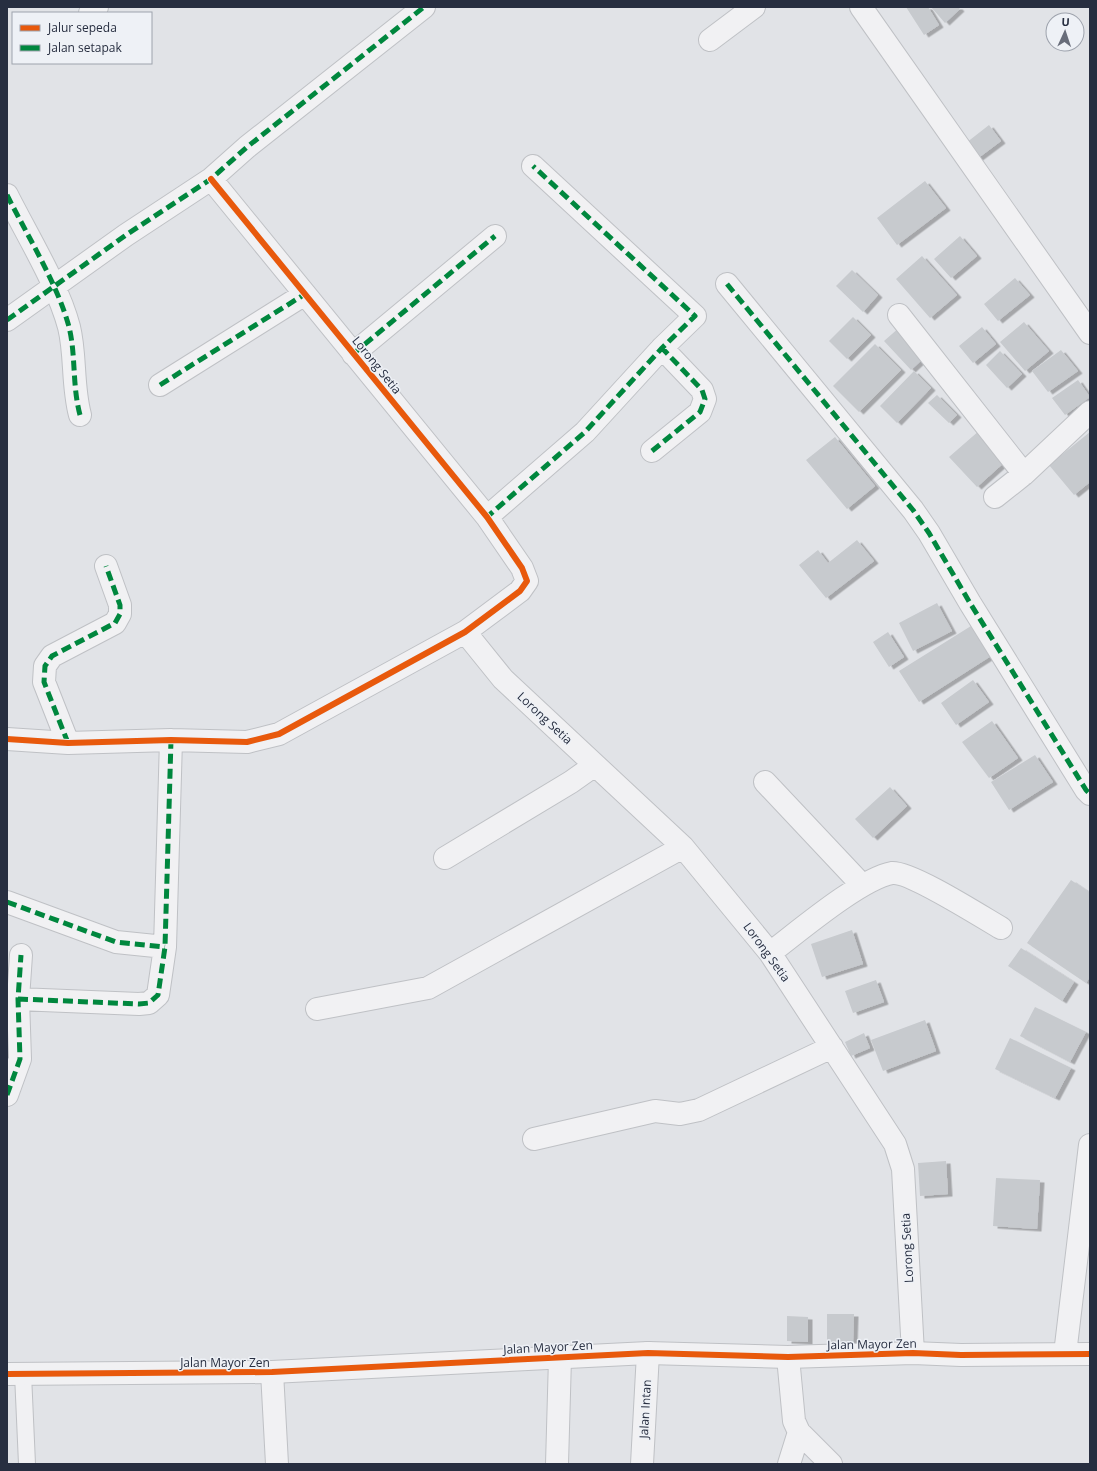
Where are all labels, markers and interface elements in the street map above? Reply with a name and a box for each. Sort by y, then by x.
legend [12,12,152,64]
north arrow [1045,12,1085,52]
text: U [1061,14,1070,29]
text: Jalur sepeda [47,19,117,36]
text: Jalan setapak [47,39,122,56]
street label: Lorong Setia [348,332,406,398]
street label: Lorong Setia [514,688,576,748]
street label: Lorong Setia [740,919,794,985]
street label: Lorong Setia [897,1213,917,1283]
street label: Jalan Mayor Zen [826,1335,917,1353]
street label: Jalan Mayor Zen [502,1336,593,1358]
street label: Jalan Mayor Zen [179,1354,270,1371]
street label: Jalan Intan [635,1379,655,1440]

